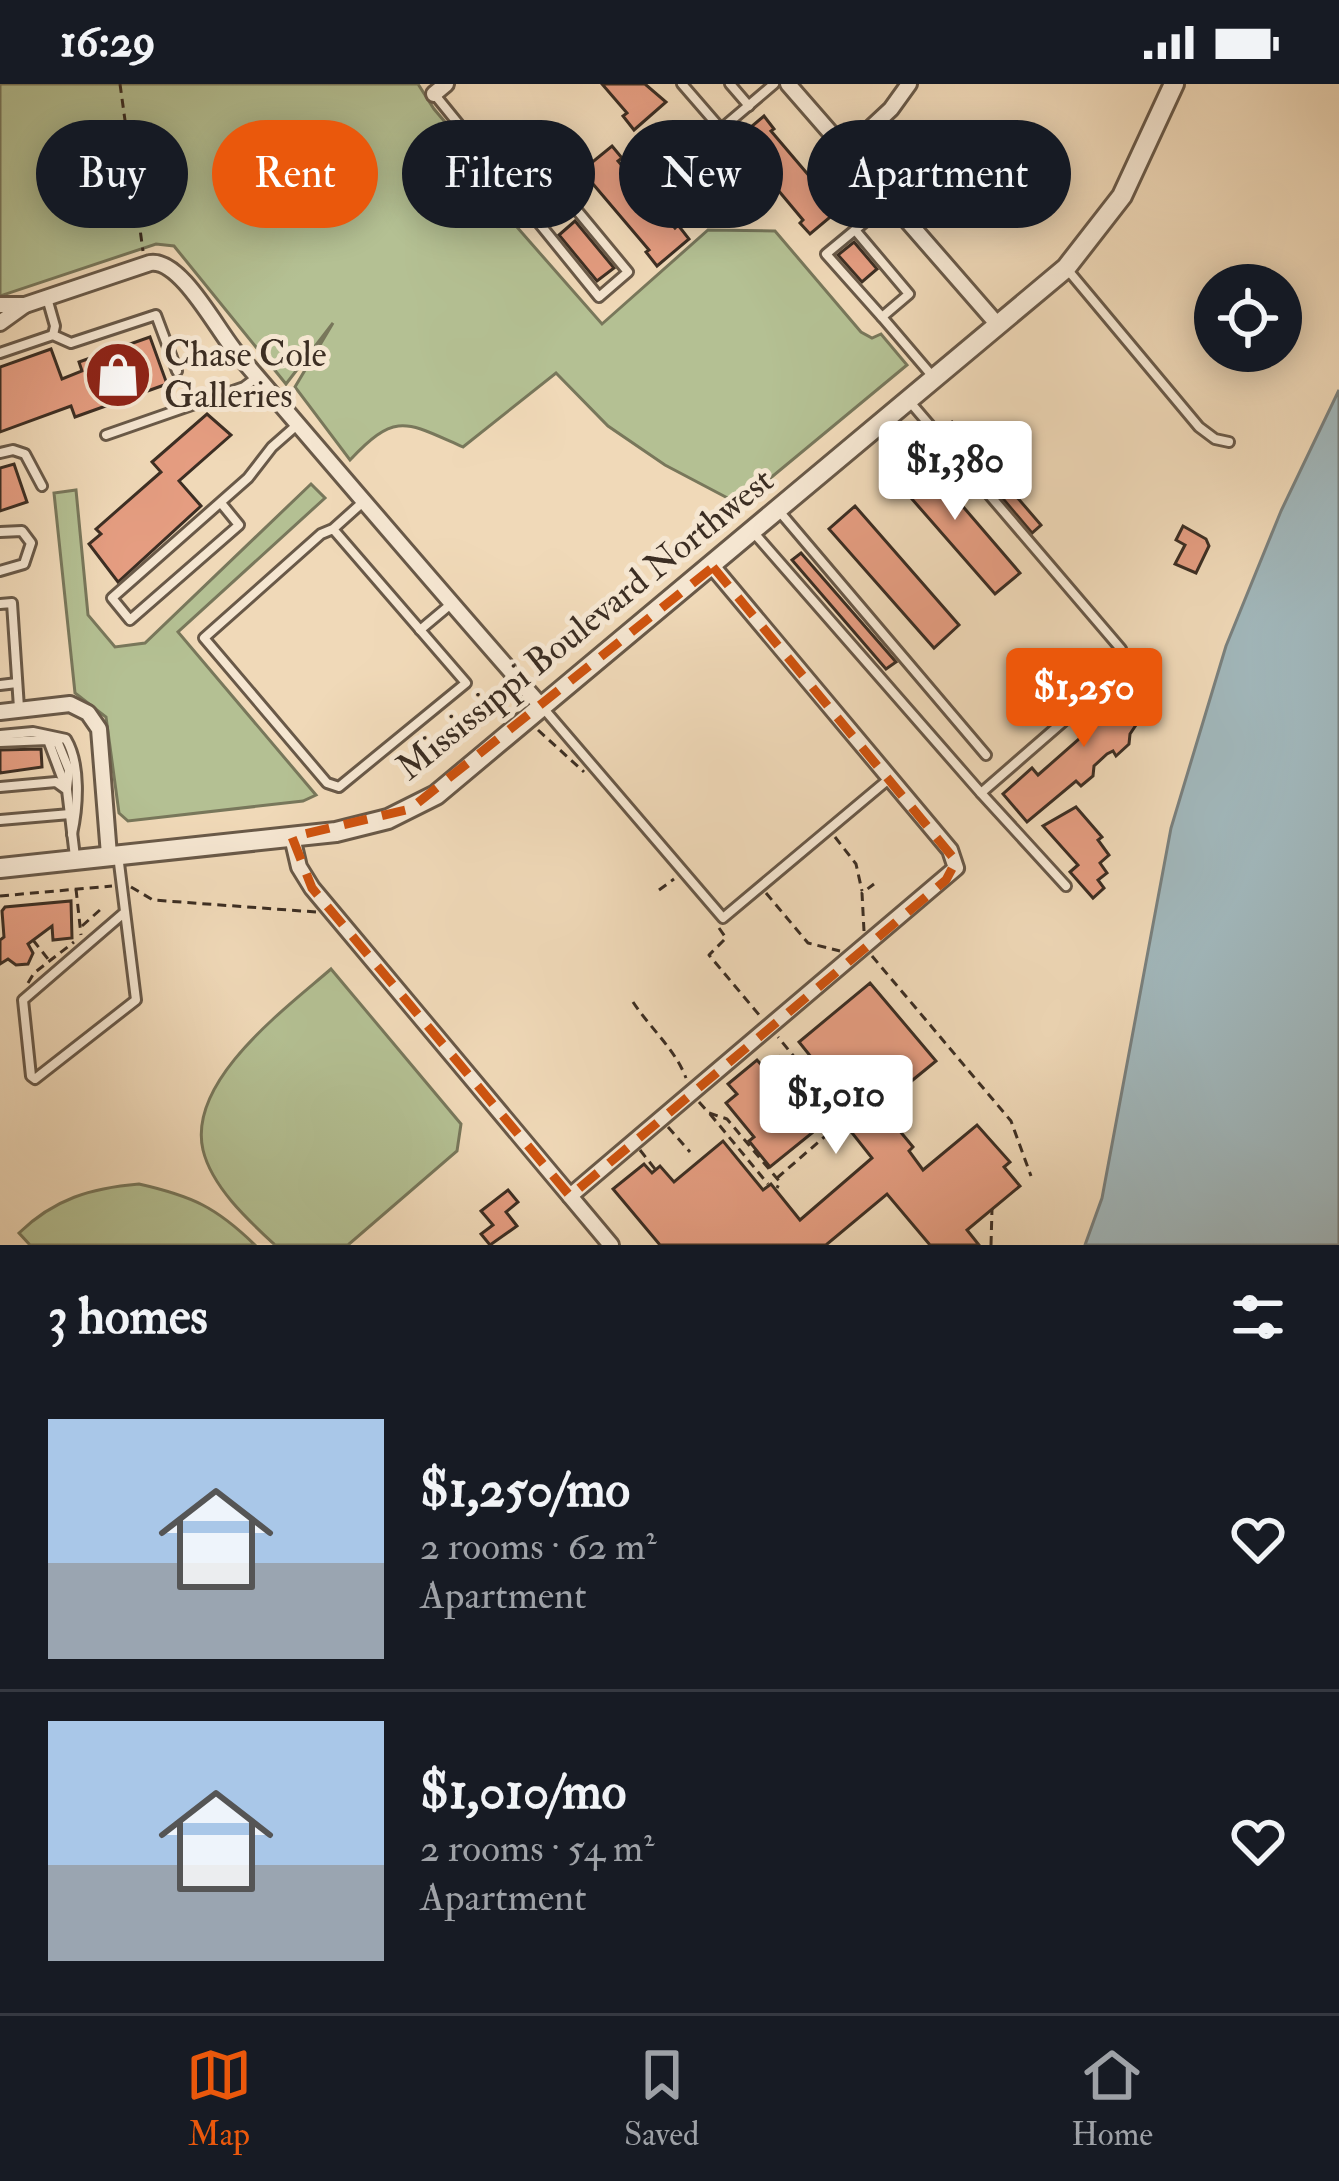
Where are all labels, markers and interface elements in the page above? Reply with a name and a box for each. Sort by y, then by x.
text: 16:29 [60,14,156,70]
chip: Buy [36,120,188,228]
chip: Rent [212,120,378,228]
chip: Filters [402,120,595,228]
chip: New [619,120,783,228]
chip: Apartment [807,120,1071,228]
map controls [1194,264,1302,372]
button: locate [1194,264,1302,372]
place label: Chase Cole Galleries [164,332,327,418]
shop icon: Chase Cole Galleries [83,340,153,410]
pin: $1,380 [857,421,1053,523]
text: $1,380 [906,435,1004,484]
street label: Mississippi Boulevard Northwest [388,458,782,790]
pin: $1,250 [986,648,1182,750]
text: $1,250 [1033,662,1135,711]
pin: $1,010 [738,1055,934,1157]
text: $1,010 [787,1069,885,1118]
icon: filters [1225,1284,1291,1350]
text: 3 homes [48,1285,208,1349]
text: $1,250/mo [420,1458,630,1522]
icon: home [144,1467,288,1611]
icon: heart [1225,1506,1291,1572]
text: 2 rooms · 62 m² [420,1522,657,1571]
text: Apartment [420,1571,587,1620]
text: $1,010/mo [420,1760,626,1824]
icon: home [144,1769,288,1913]
icon: heart [1225,1808,1291,1874]
text: 2 rooms · 54 m² [420,1824,654,1873]
text: Apartment [420,1873,587,1922]
tab: Map [186,2042,252,2155]
tab: Saved [624,2042,699,2155]
tab: Home [1071,2042,1153,2155]

